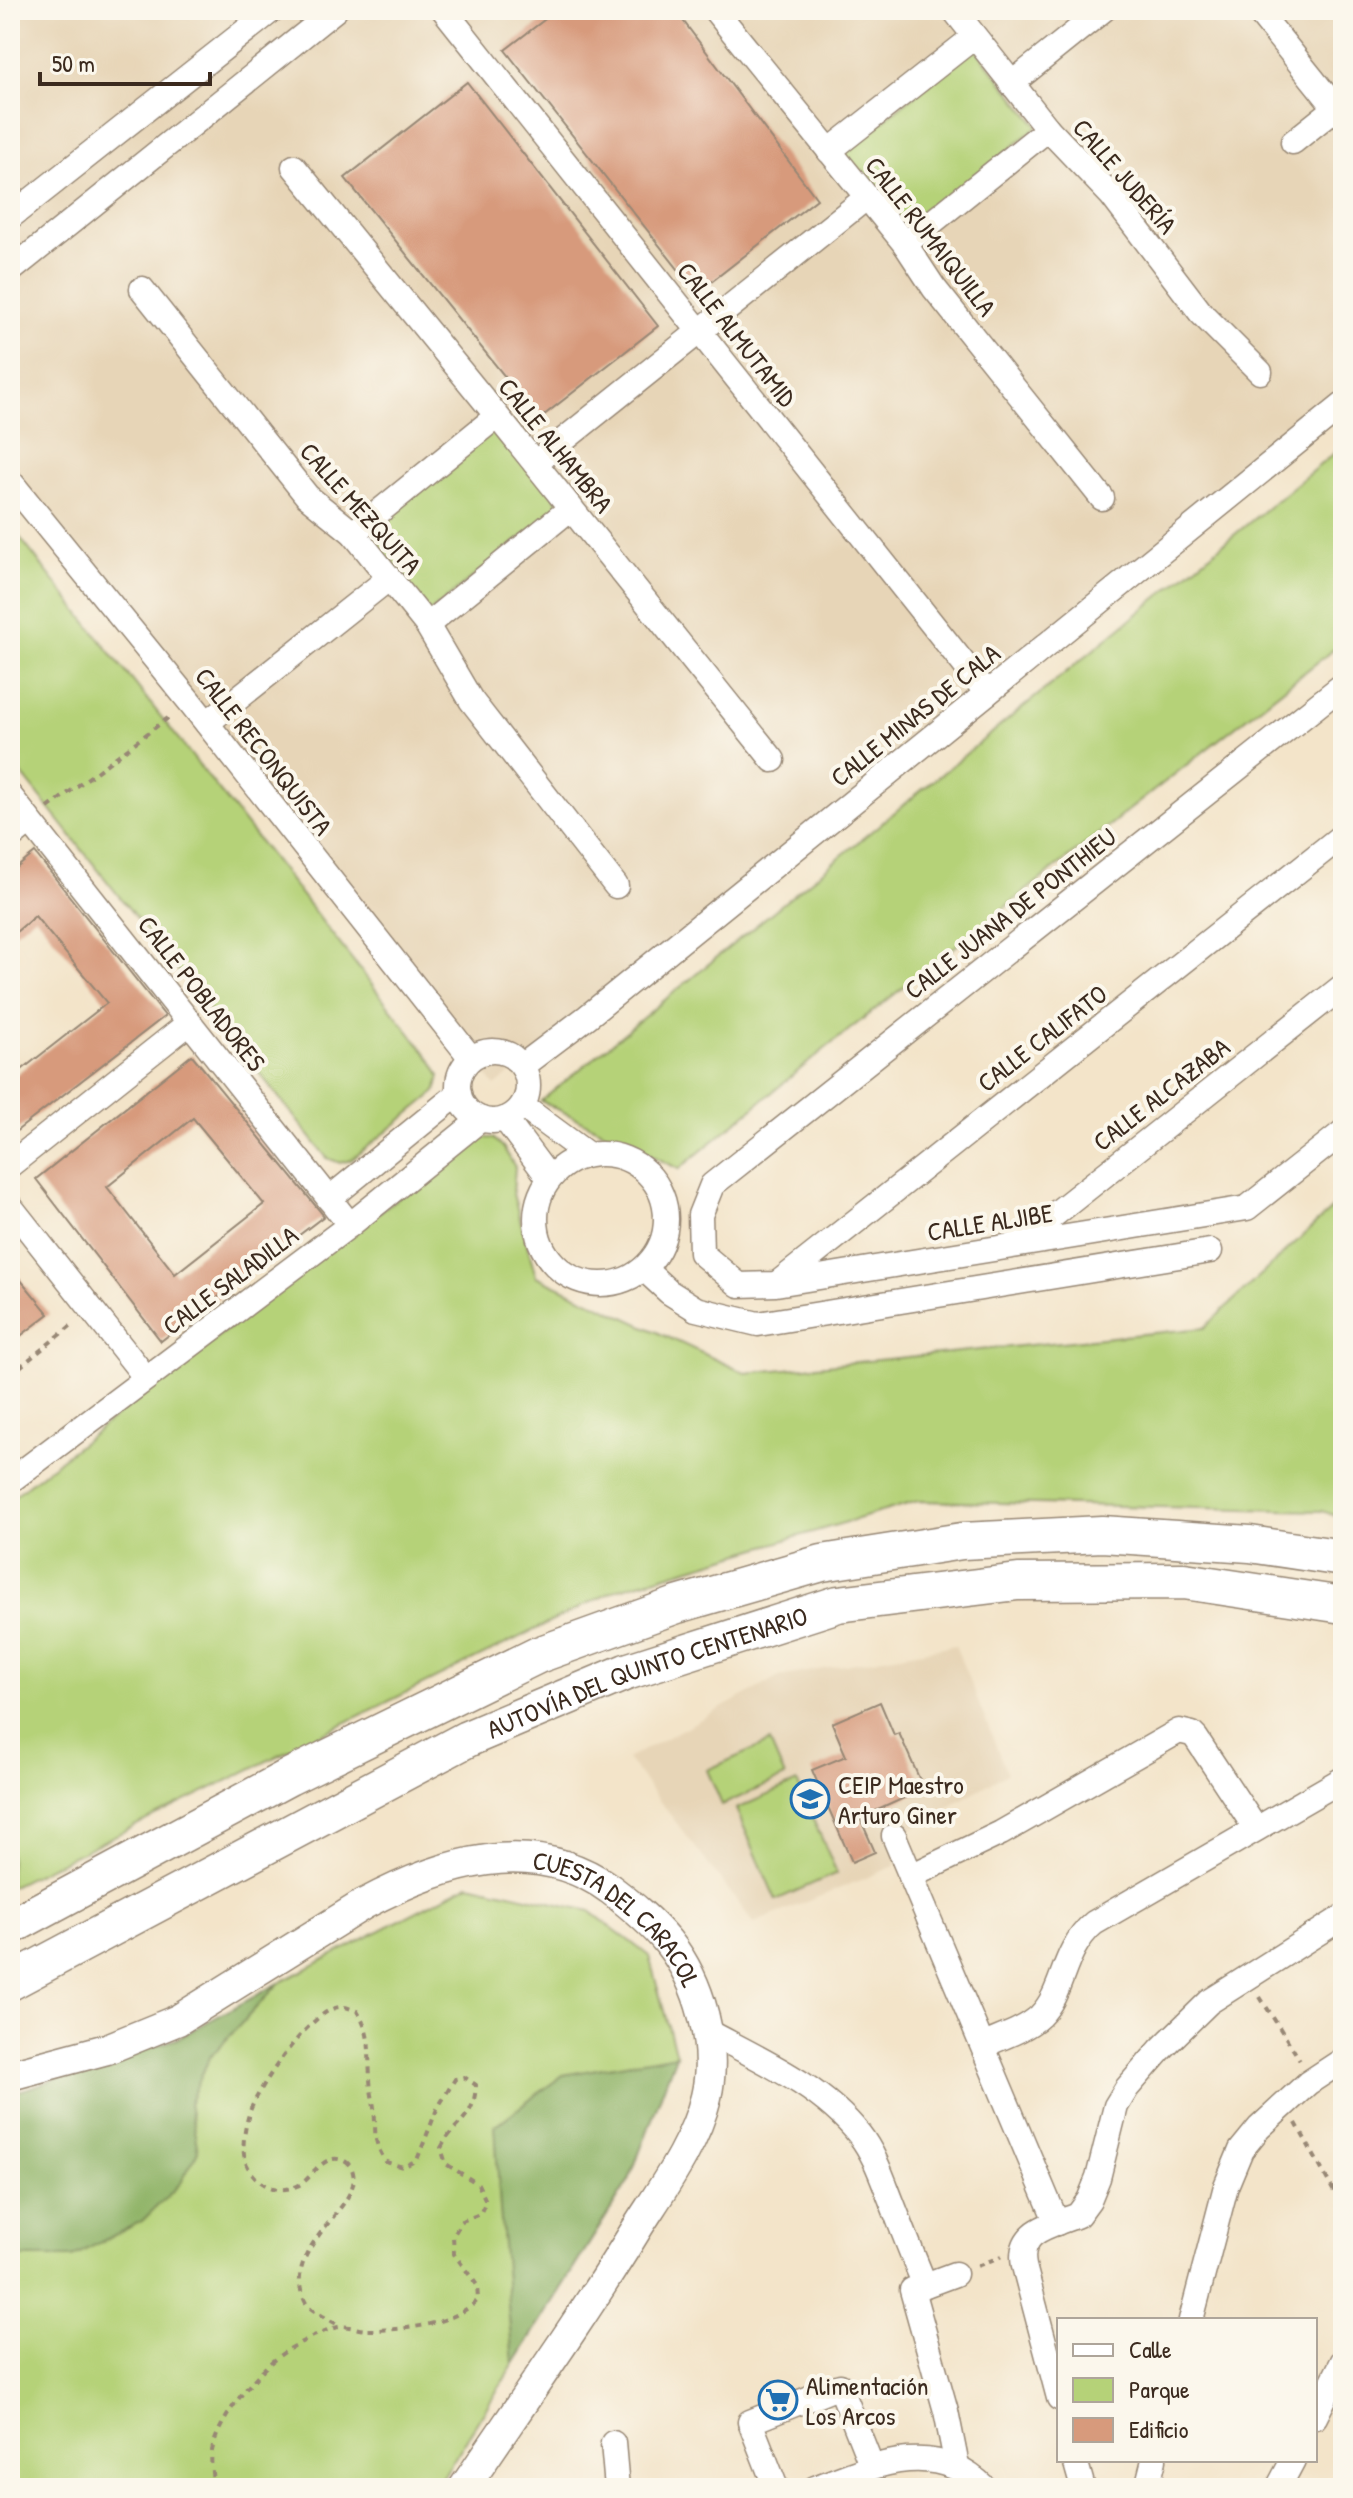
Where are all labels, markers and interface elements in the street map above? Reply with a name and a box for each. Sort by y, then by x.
scale bar [40,36,210,86]
text: 50 m [52,47,95,79]
street label: CALLE JUDERÍA [1065,111,1185,241]
street label: CALLE RUMAIQUILLA [858,149,1005,323]
street label: CALLE ALMUTAMID [669,254,805,414]
street label: CALLE ALHAMBRA [491,370,621,520]
street label: CALLE MEZQUITA [292,435,430,582]
street label: CALLE MINAS DE CALA [823,635,1007,794]
street label: CALLE RECONQUISTA [187,660,341,842]
street label: CALLE JUANA DE PONTHIEU [897,819,1123,1007]
street label: CALLE POBLADORES [130,908,274,1078]
street label: CALLE CALIFATO [970,976,1114,1100]
street label: CALLE ALCAZABA [1085,1029,1237,1159]
street label: CALLE ALJIBE [925,1195,1056,1249]
street label: CALLE SALADILLA [155,1217,305,1342]
street label: AUTOVÍA DEL QUINTO CENTENARIO [481,1598,812,1746]
place label: CEIP Maestro Arturo Giner [838,1767,964,1832]
school or university icon: CEIP Maestro Arturo Giner [789,1778,831,1820]
street label: CUESTA DEL CARACOL [531,1842,709,1992]
legend [1057,2318,1317,2462]
text: Calle [1129,2333,1172,2365]
place label: Alimentación Los Arcos [806,2368,929,2433]
text: Parque [1129,2373,1190,2405]
supermarket icon: Alimentación Los Arcos [757,2379,799,2421]
text: Edificio [1129,2413,1189,2445]

